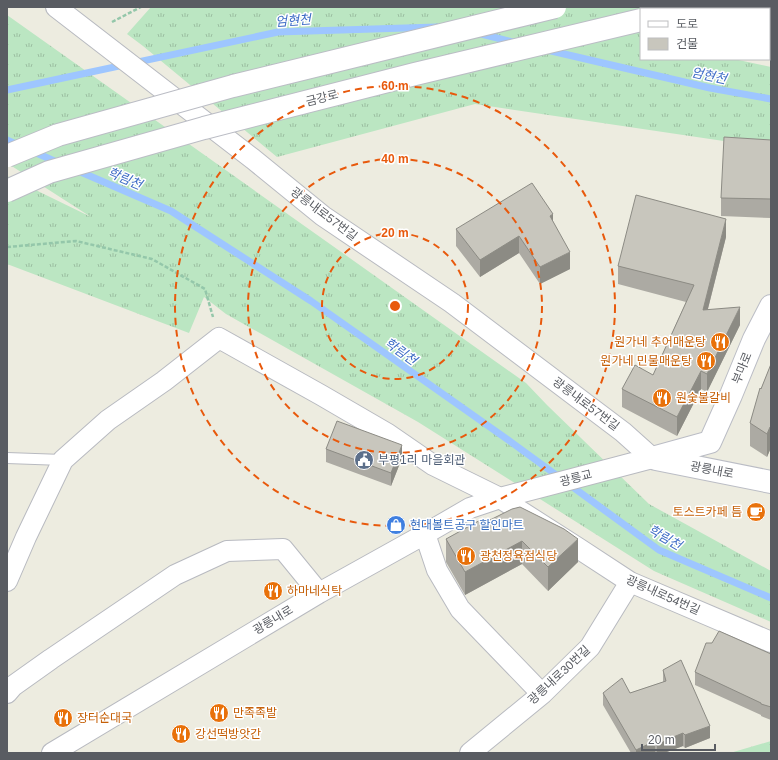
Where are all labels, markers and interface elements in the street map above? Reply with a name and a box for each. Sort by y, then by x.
legend [640,8,770,60]
water label: 엄현천 [275,12,312,29]
text: 도로 [676,17,698,31]
text: 건물 [676,37,698,51]
water label: 엄현천 [690,64,729,87]
text: 60 m [381,79,409,93]
street label: 금강로 [304,87,340,109]
text: 40 m [381,152,409,166]
water label: 학림천 [105,165,145,193]
street label: 광릉내로57번길 [288,184,360,244]
text: 20 m [381,226,409,240]
centre of rings [388,299,402,313]
restaurant icon: 원가네 추어매운탕 [709,331,731,353]
water label: 학림천 [382,335,420,369]
place label: 원가네 추어매운탕 [614,335,706,349]
restaurant icon: 원가네 민물매운탕 [695,350,717,372]
street label: 부마로 [729,350,755,386]
place label: 원가네 민물매운탕 [600,354,692,368]
street label: 광릉내로57번길 [550,374,622,434]
restaurant icon: 원숯불갈비 [651,387,673,409]
place label: 원숯불갈비 [676,391,731,405]
public building icon: 부평1리 마을회관 [353,449,375,471]
place label: 부평1리 마을회관 [378,453,465,467]
street label: 광릉내로 [689,459,735,481]
street label: 광릉교 [558,467,594,489]
cafe icon: 토스트카페 틈 [745,501,767,523]
place label: 토스트카페 틈 [672,505,742,519]
shop icon: 현대볼트공구 할인마트 [385,514,407,536]
place label: 현대볼트공구 할인마트 [410,518,524,532]
water label: 학림천 [645,522,685,553]
restaurant icon: 광천정육점식당 [455,545,477,567]
place label: 광천정육점식당 [480,549,557,563]
street label: 광릉내로54번길 [624,572,702,618]
restaurant icon: 하마네식탁 [262,580,284,602]
place label: 하마네식탁 [287,584,342,598]
street label: 광릉내로 [250,603,296,637]
street label: 광릉내로30번길 [525,643,593,707]
restaurant icon: 만족족발 [208,702,230,724]
place label: 만족족발 [233,706,277,720]
restaurant icon: 장터순대국 [52,707,74,729]
place label: 장터순대국 [77,711,132,725]
restaurant icon: 강선떡방앗간 [170,723,192,745]
scale bar [642,726,715,752]
place label: 강선떡방앗간 [195,727,261,741]
text: 20 m [648,733,675,747]

